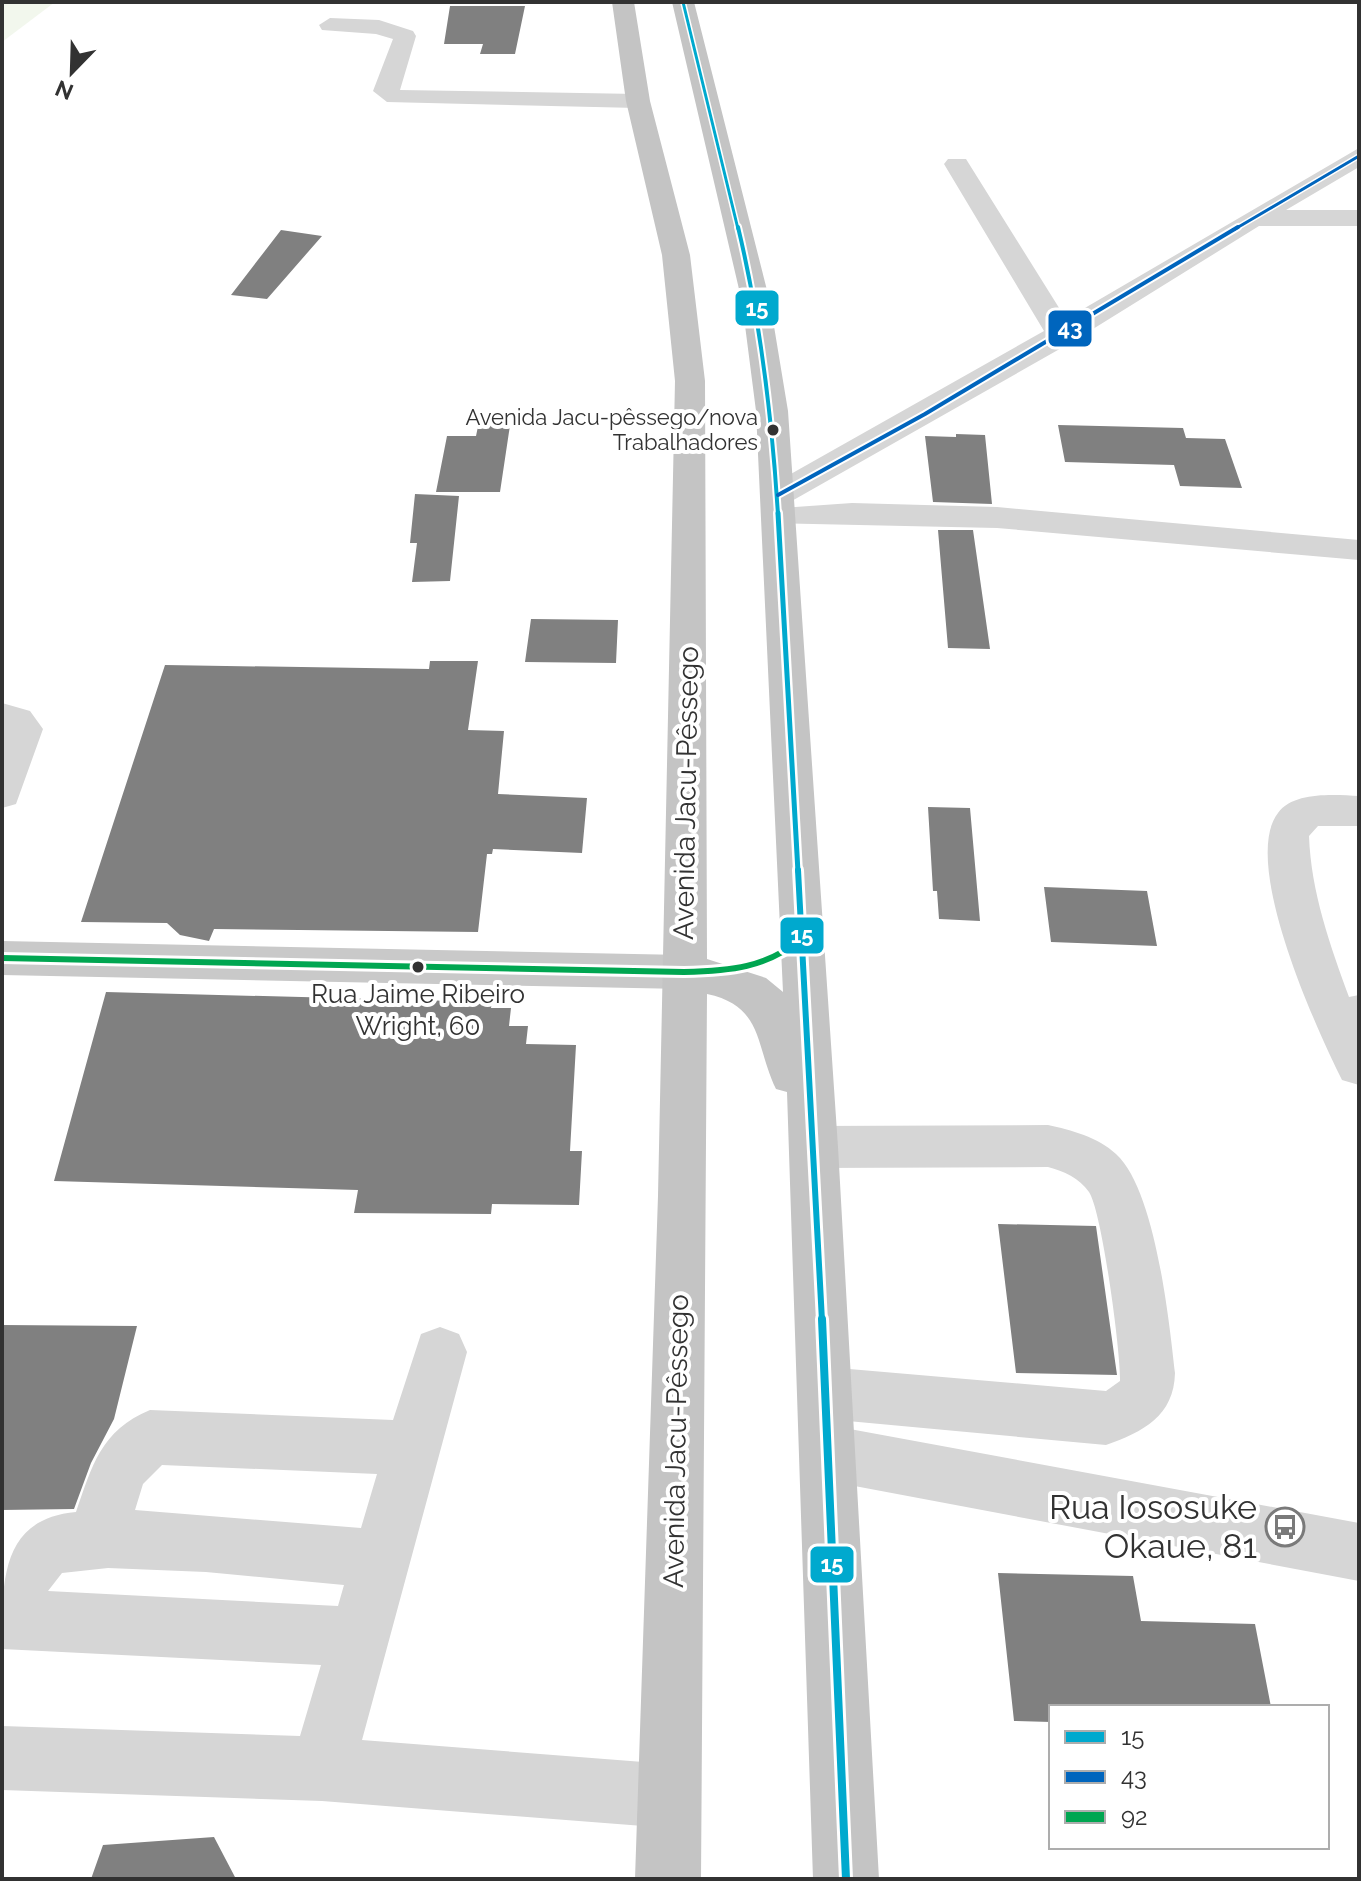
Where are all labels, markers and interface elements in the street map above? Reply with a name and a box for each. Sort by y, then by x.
north arrow [32,32,112,112]
text: N [51,75,77,106]
line badge: 15 [734,289,780,327]
text: 15 [745,295,769,321]
line badge: 43 [1047,309,1093,348]
text: 43 [1058,315,1082,341]
place label: Avenida Jacu-pêssego/nova Trabalhadores [466,404,758,455]
marker: Avenida Jacu-pêssego/nova Trabalhadores [765,422,781,438]
street label: Avenida Jacu-Pêssego [667,646,705,940]
line badge: 15 [779,916,825,955]
text: 15 [790,922,814,948]
marker: Rua Jaime Ribeiro Wright, 60 [410,959,426,975]
place label: Rua Jaime Ribeiro Wright, 60 [311,979,525,1041]
street label: Avenida Jacu-Pêssego [657,1294,695,1588]
place label: Rua Iososuke Okaue, 81 [1049,1487,1257,1566]
bus stop icon: Rua Iososuke Okaue, 81 [1264,1506,1306,1548]
line badge: 15 [809,1545,855,1584]
text: 15 [820,1551,844,1577]
legend [1049,1705,1329,1849]
text: 15 [1121,1722,1144,1751]
text: 43 [1121,1762,1147,1791]
text: 92 [1121,1802,1148,1831]

